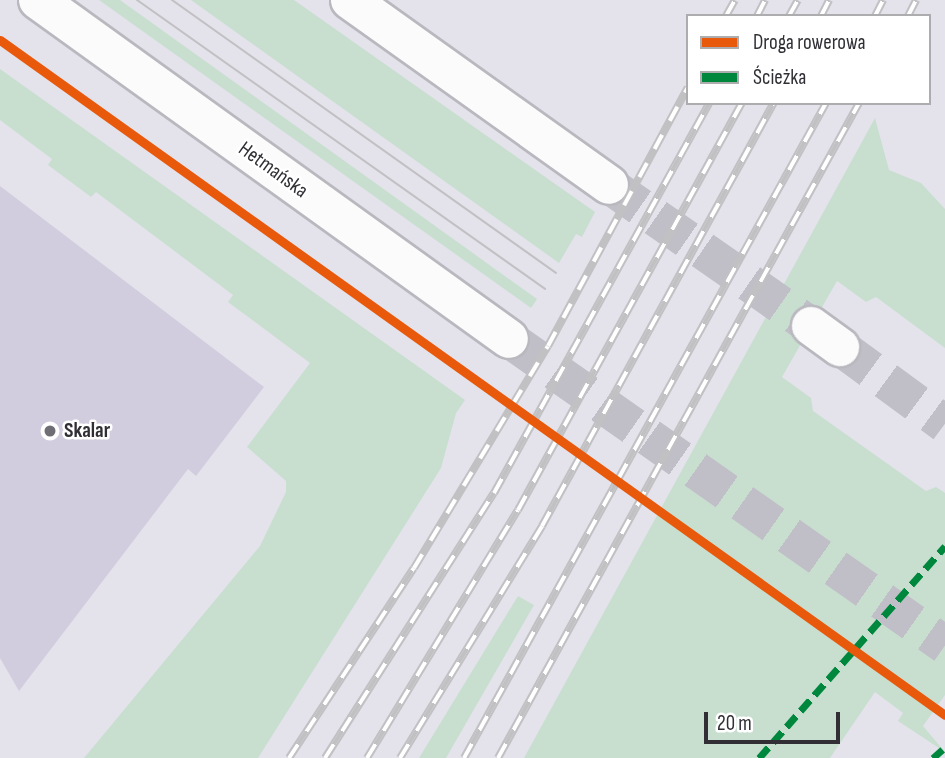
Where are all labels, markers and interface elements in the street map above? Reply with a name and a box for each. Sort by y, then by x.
legend [686,14,931,105]
text: Droga rowerowa [753,30,866,55]
text: Ścieżka [753,65,806,90]
street label: Hetmańska [233,136,313,204]
place label: Skalar [64,418,110,444]
marker: Skalar [42,423,58,439]
scale bar [707,698,844,742]
text: 20 m [717,711,752,736]

